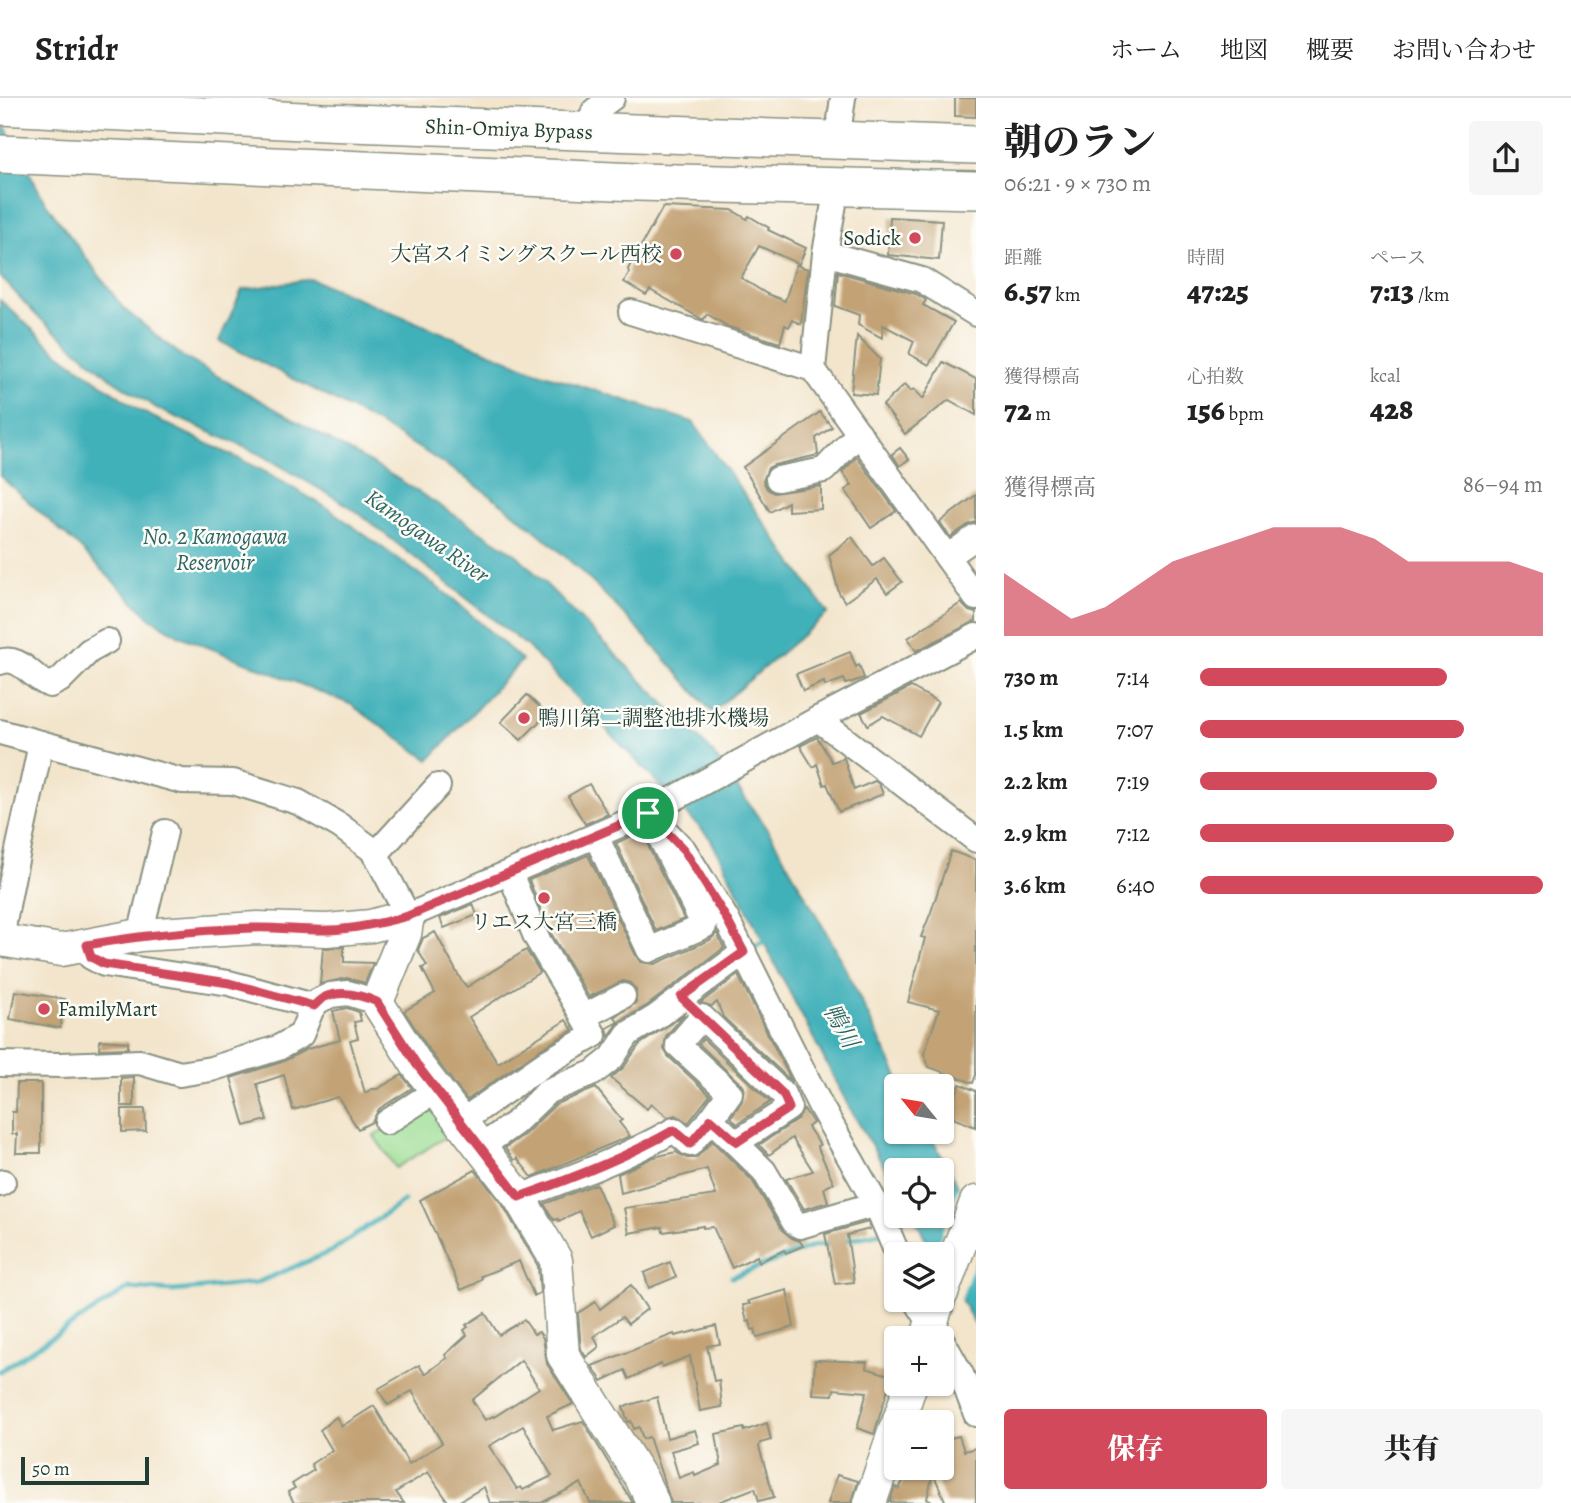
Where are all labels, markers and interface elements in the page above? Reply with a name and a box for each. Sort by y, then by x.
text: Stridr [35,26,118,71]
text: ホーム [1110,34,1182,66]
text: 地図 [1220,34,1268,66]
text: 概要 [1306,34,1354,66]
text: お問い合わせ [1392,34,1536,66]
street label: Shin-Omiya Bypass [425,112,593,146]
text: 朝のラン [1004,116,1156,168]
button: share [1469,121,1543,195]
text: 06:21 · 9 × 730 m [1004,168,1151,199]
place label: Sodick [843,224,902,252]
marker: Sodick [907,230,923,246]
place label: 大宮スイミングスクール西校 [390,240,662,268]
text: 距離 [1004,245,1042,271]
text: 時間 [1187,245,1225,271]
text: ペース [1370,245,1426,271]
marker: 大宮スイミングスクール西校 [668,246,684,262]
text: 6.57 [1004,271,1052,311]
text: 47:25 [1187,271,1249,311]
text: 7:13 [1370,271,1414,311]
text: km [1052,282,1081,308]
text: /km [1414,282,1449,308]
text: kcal [1370,363,1400,389]
text: 獲得標高 [1004,364,1080,390]
text: 心拍数 [1187,364,1244,390]
text: 428 [1370,389,1413,429]
text: 72 [1004,390,1032,430]
text: 156 [1187,390,1225,430]
text: m [1032,401,1051,427]
text: bpm [1225,401,1264,427]
text: 86–94 m [1463,469,1543,500]
text: 獲得標高 [1004,472,1096,503]
water label: Kamogawa River [359,482,496,591]
water label: No. 2 Kamogawa Reservoir [143,521,288,578]
text: 730 m [1004,662,1059,693]
text: 7:14 [1116,662,1149,693]
place label: 鴨川第二調整池排水機場 [538,704,769,732]
marker: 鴨川第二調整池排水機場 [516,710,532,726]
text: 1.5 km [1004,714,1064,745]
text: 7:07 [1116,714,1153,745]
text: 2.2 km [1004,766,1068,797]
text: 7:19 [1116,766,1149,797]
pin [618,783,678,843]
icon: arrive [629,794,667,832]
text: 2.9 km [1004,818,1067,849]
text: 7:12 [1116,818,1150,849]
text: 3.6 km [1004,870,1066,901]
text: 6:40 [1116,870,1155,901]
marker: リエス大宮三橋 [536,890,552,906]
place label: リエス大宮三橋 [471,908,617,936]
place label: FamilyMart [58,995,158,1023]
water label: 鴨川 [816,998,867,1056]
marker: FamilyMart [36,1001,52,1017]
north arrow [884,1074,954,1144]
map controls [884,1074,954,1480]
button: locate [884,1158,954,1228]
button: layers [884,1242,954,1312]
button: + [884,1326,954,1396]
button: 保存 [1004,1409,1267,1489]
button: 共有 [1281,1409,1543,1489]
button: − [884,1410,954,1480]
scale bar [21,1454,149,1486]
text: 50 m [32,1456,70,1482]

